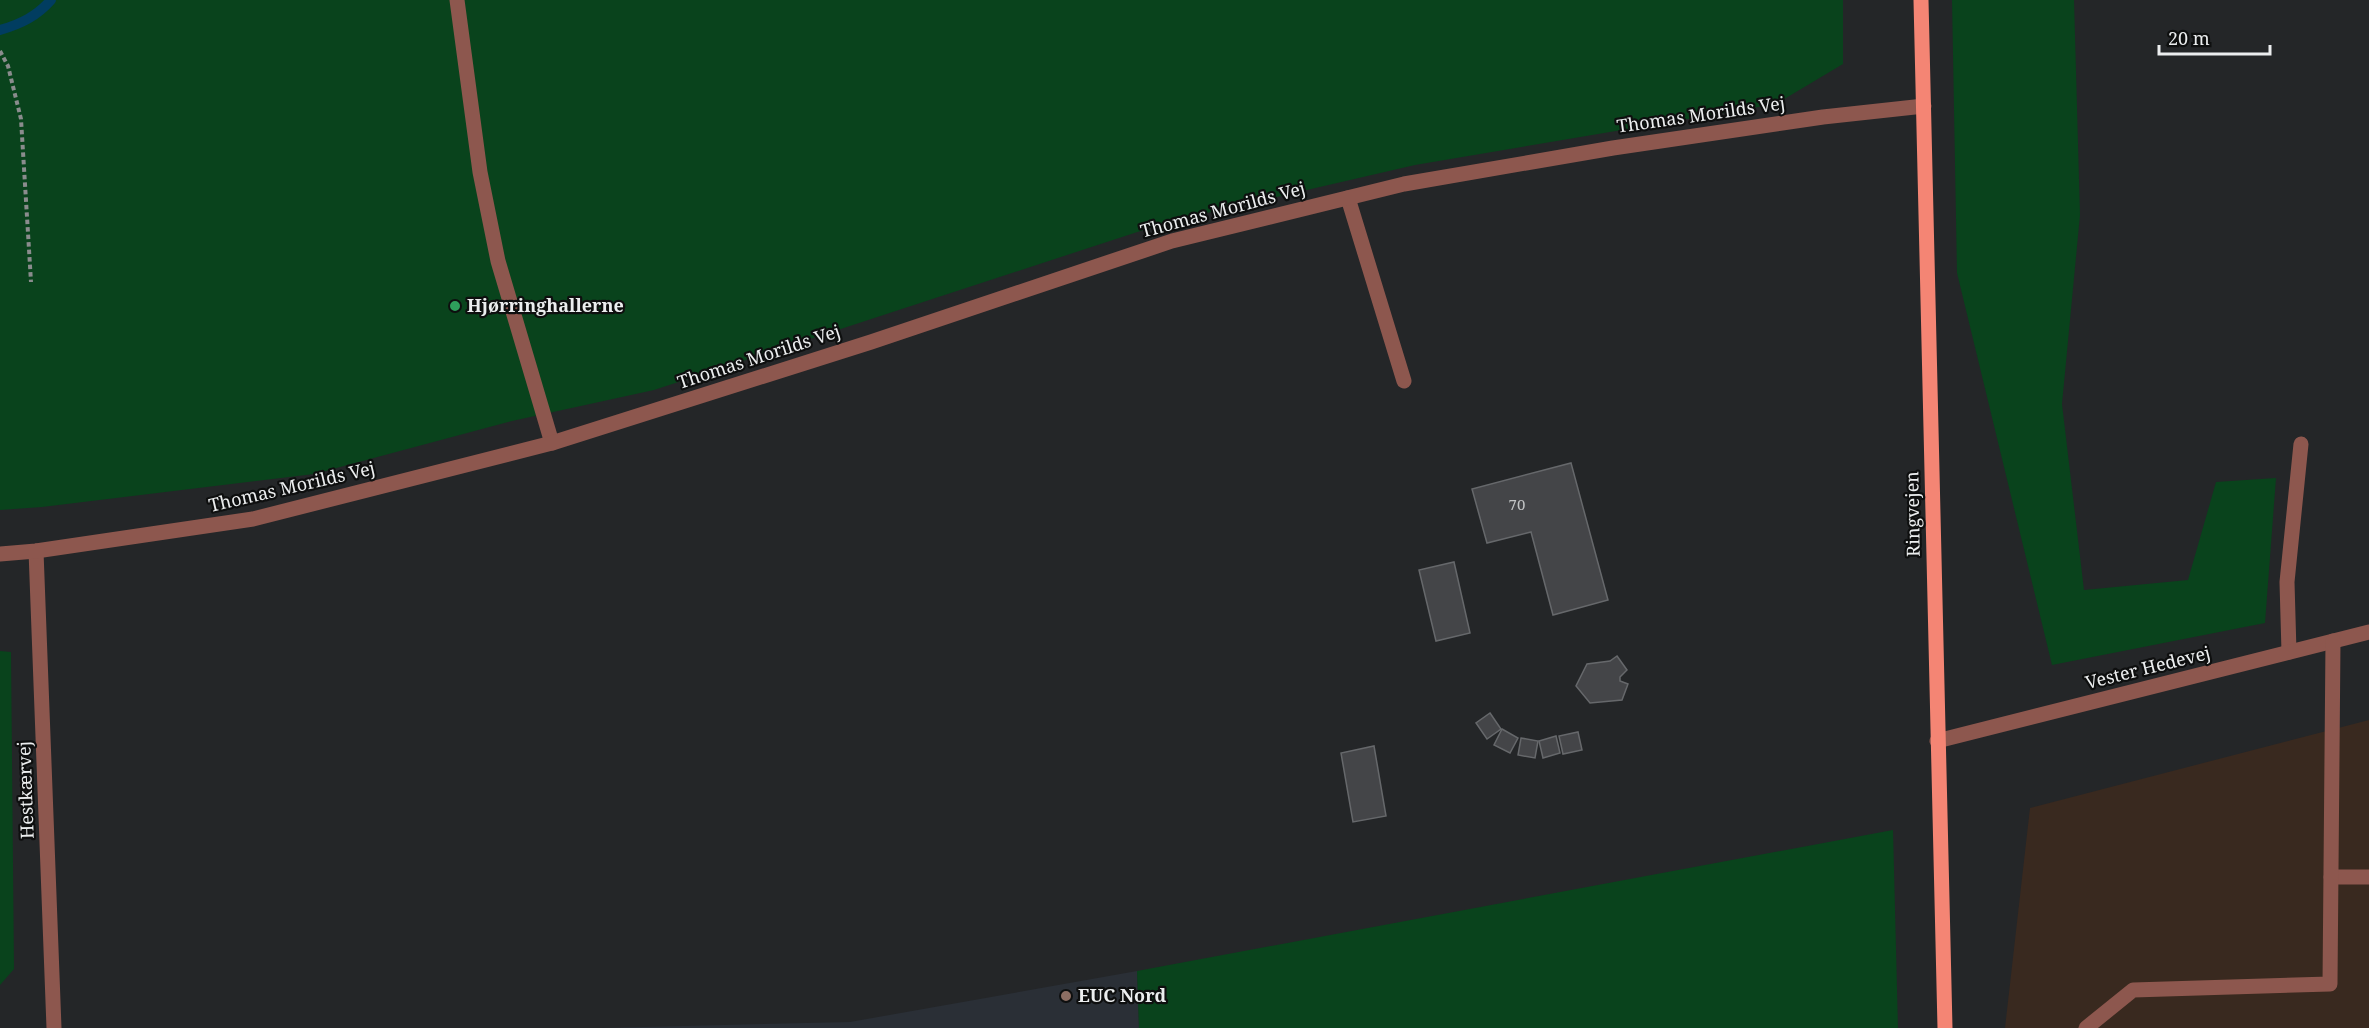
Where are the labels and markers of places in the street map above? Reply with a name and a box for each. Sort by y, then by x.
place label: Hjørringhallerne [467,293,624,317]
marker: Hjørringhallerne [448,299,462,313]
place label: EUC Nord [1078,983,1167,1007]
marker: EUC Nord [1059,989,1073,1003]

